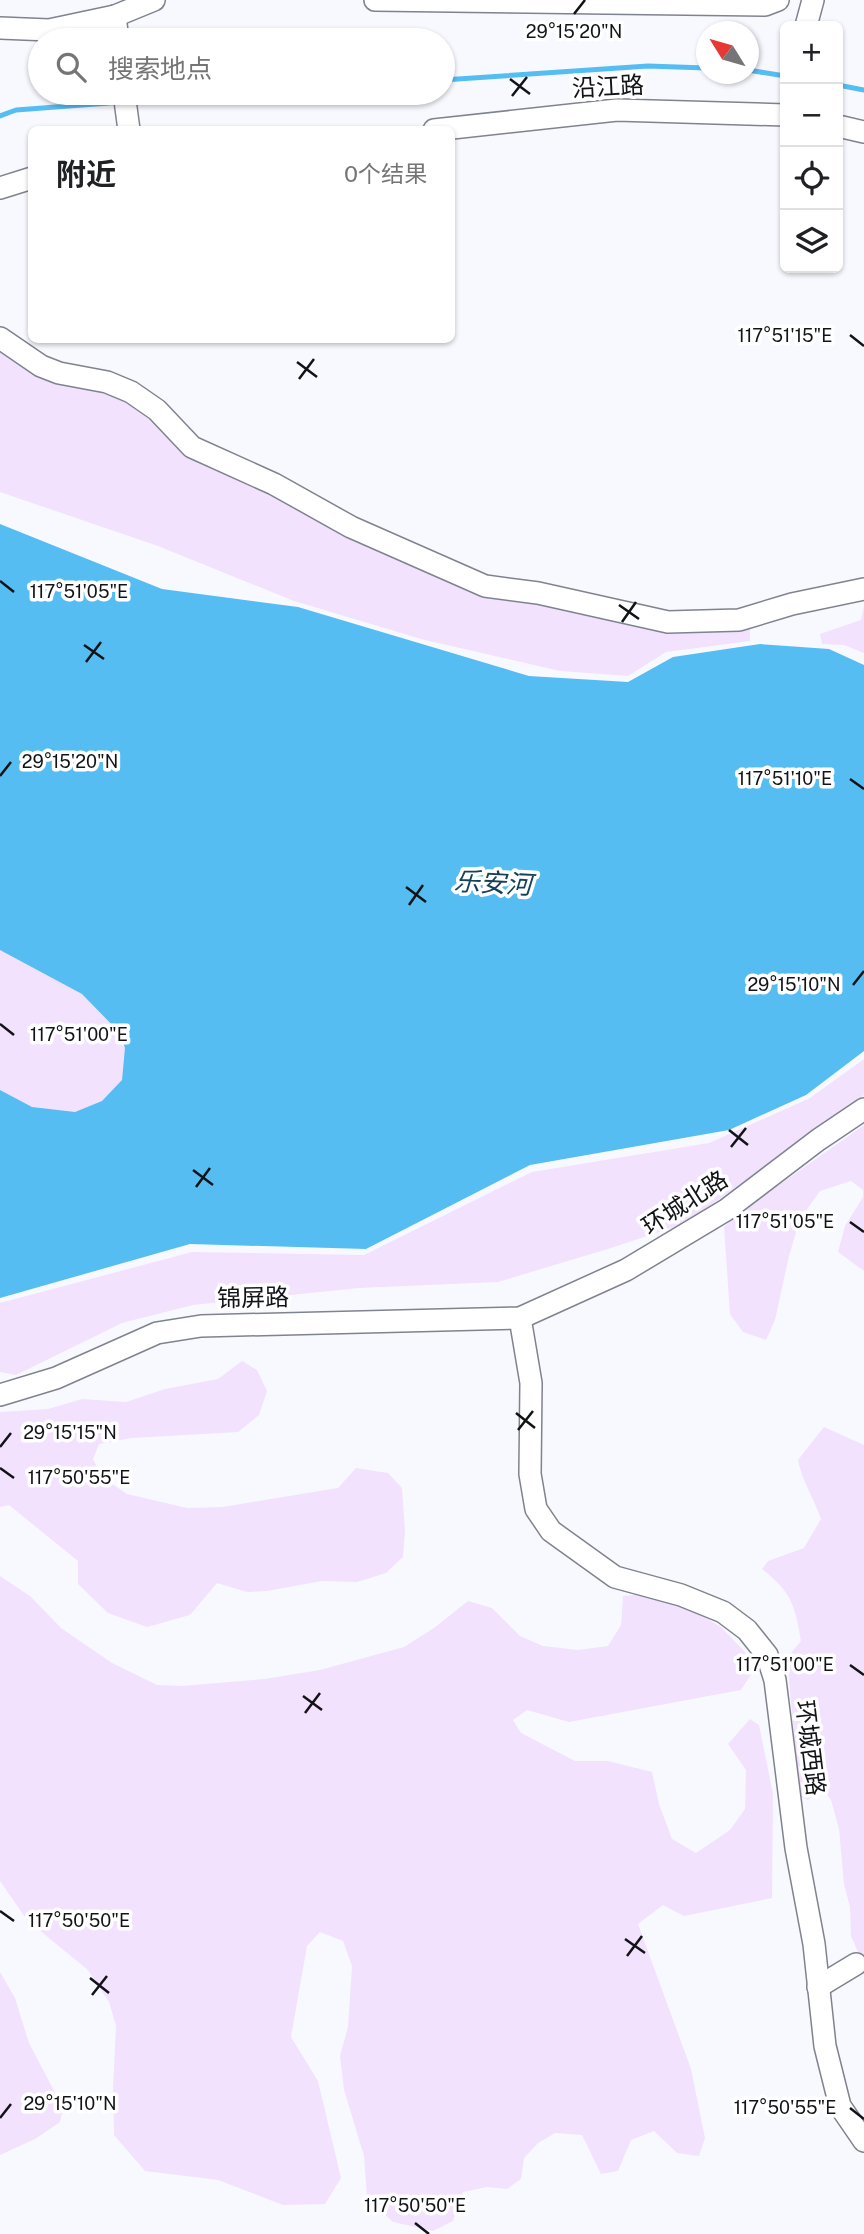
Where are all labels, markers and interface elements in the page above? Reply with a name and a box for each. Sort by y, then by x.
text: 29°15'20"N [526,21,622,42]
north arrow [696,21,759,84]
map controls [780,21,843,273]
button: + [780,21,843,84]
search box [28,28,455,105]
icon: search [52,48,90,86]
text: 搜索地点 [108,53,212,84]
street label: 沿江路 [571,70,645,102]
button: − [780,84,843,147]
button: locate [780,147,843,210]
text: 附近 [56,156,116,192]
text: 0个结果 [344,160,427,187]
button: layers [780,210,843,273]
text: 117°51'15"E [738,325,832,346]
text: 117°51'05"E [30,581,128,602]
text: 29°15'20"N [22,751,118,772]
text: 117°51'10"E [738,768,832,789]
water label: 乐安河 [453,865,538,900]
text: 29°15'10"N [747,974,841,995]
text: 117°51'00"E [30,1024,128,1045]
street label: 环城北路 [637,1164,732,1240]
text: 117°51'05"E [736,1211,834,1232]
street label: 锦屏路 [217,1282,289,1312]
text: 29°15'15"N [23,1422,117,1443]
text: 117°50'55"E [28,1467,130,1488]
text: 117°51'00"E [736,1654,834,1675]
street label: 环城西路 [791,1699,831,1797]
text: 117°50'50"E [28,1910,130,1931]
text: 29°15'10"N [23,2093,117,2114]
text: 117°50'55"E [734,2097,836,2118]
text: 117°50'50"E [364,2195,466,2216]

